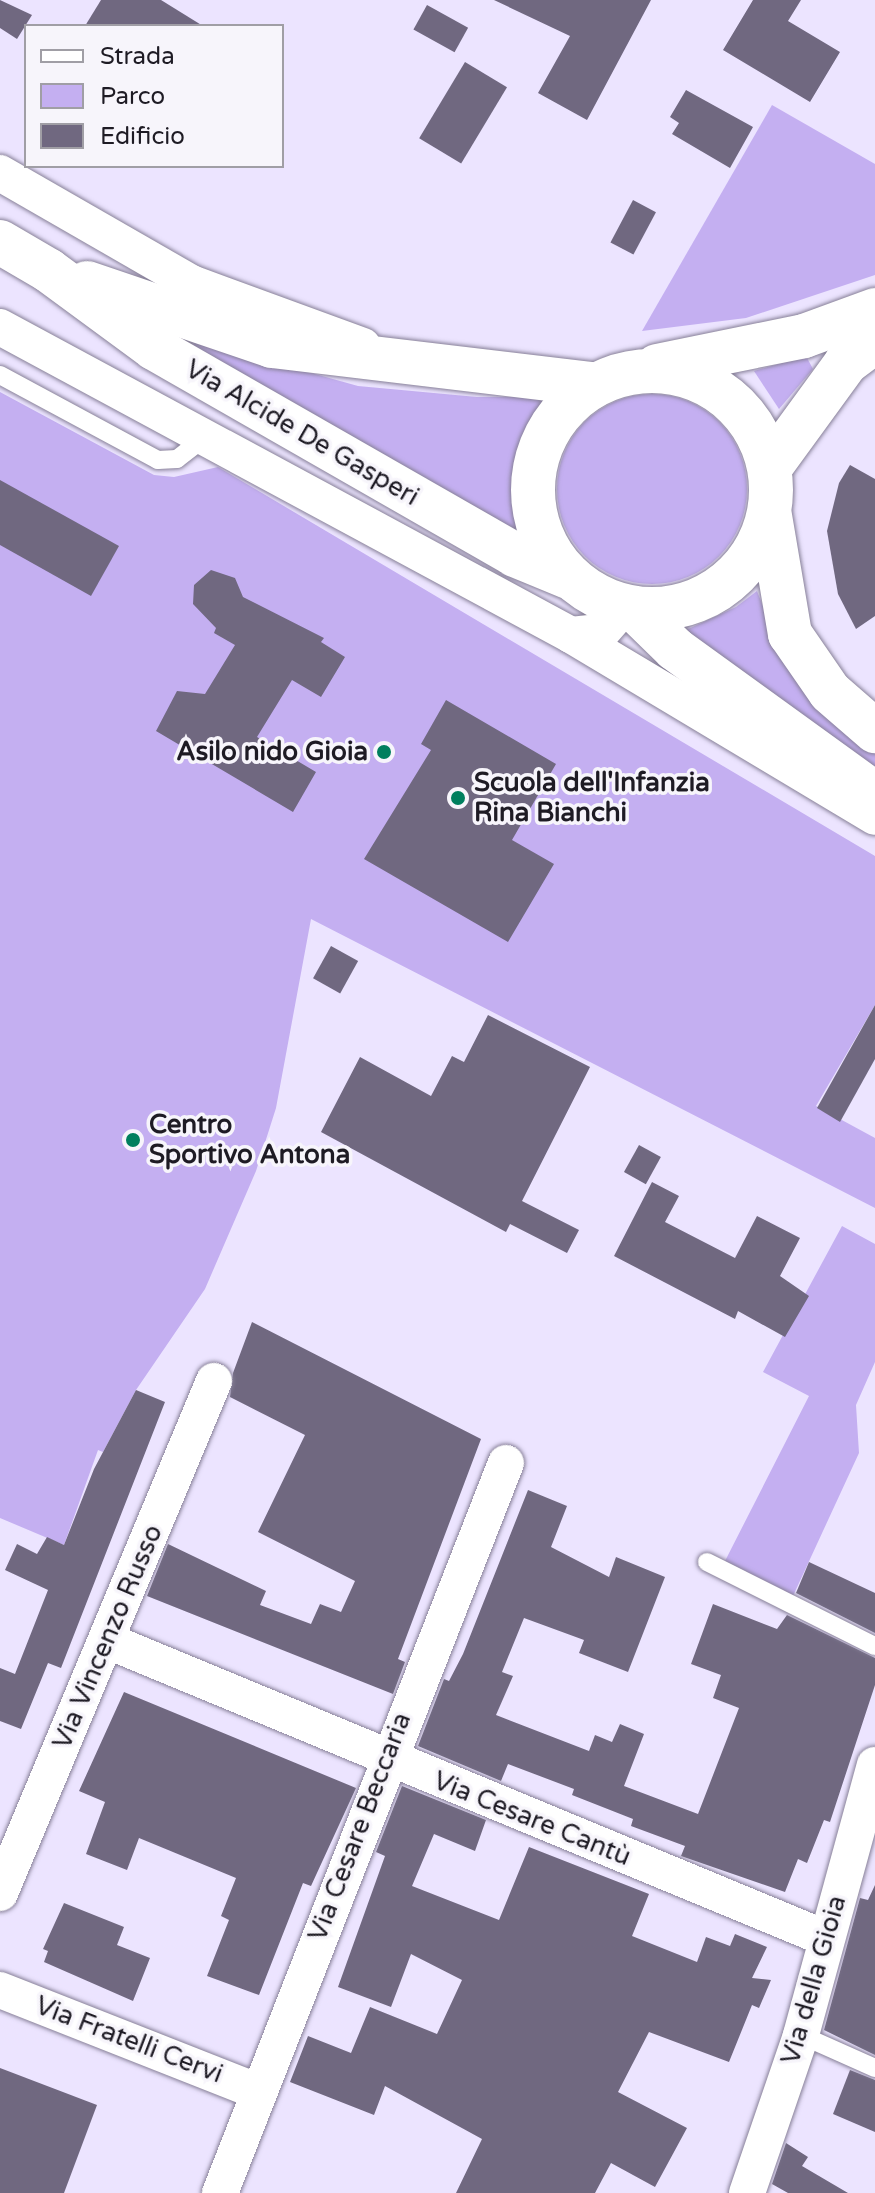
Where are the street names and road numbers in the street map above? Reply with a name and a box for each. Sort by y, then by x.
street label: Via Alcide De Gasperi [180,353,424,513]
street label: Via Vincenzo Russo [47,1520,169,1754]
street label: Via Cesare Beccaria [302,1708,418,1946]
street label: Via Cesare Cantù [429,1765,635,1873]
street label: Via della Gioia [775,1892,853,2068]
street label: Via Fratelli Cervi [31,1990,227,2090]

